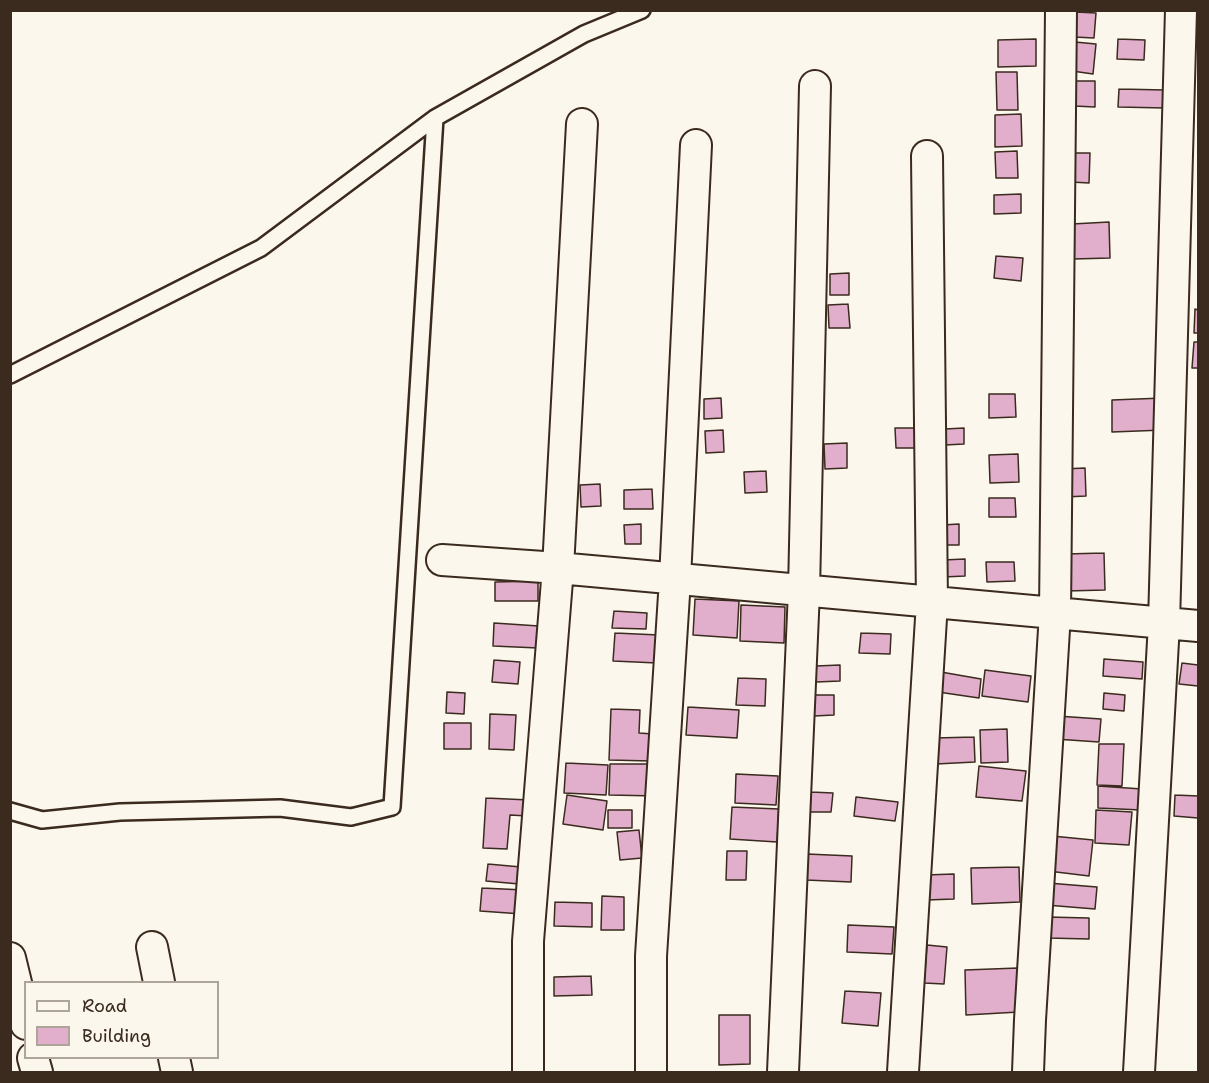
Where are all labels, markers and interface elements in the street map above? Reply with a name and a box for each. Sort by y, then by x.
legend [24,981,219,1059]
text: Road [82,994,127,1018]
text: Building [82,1024,151,1048]

